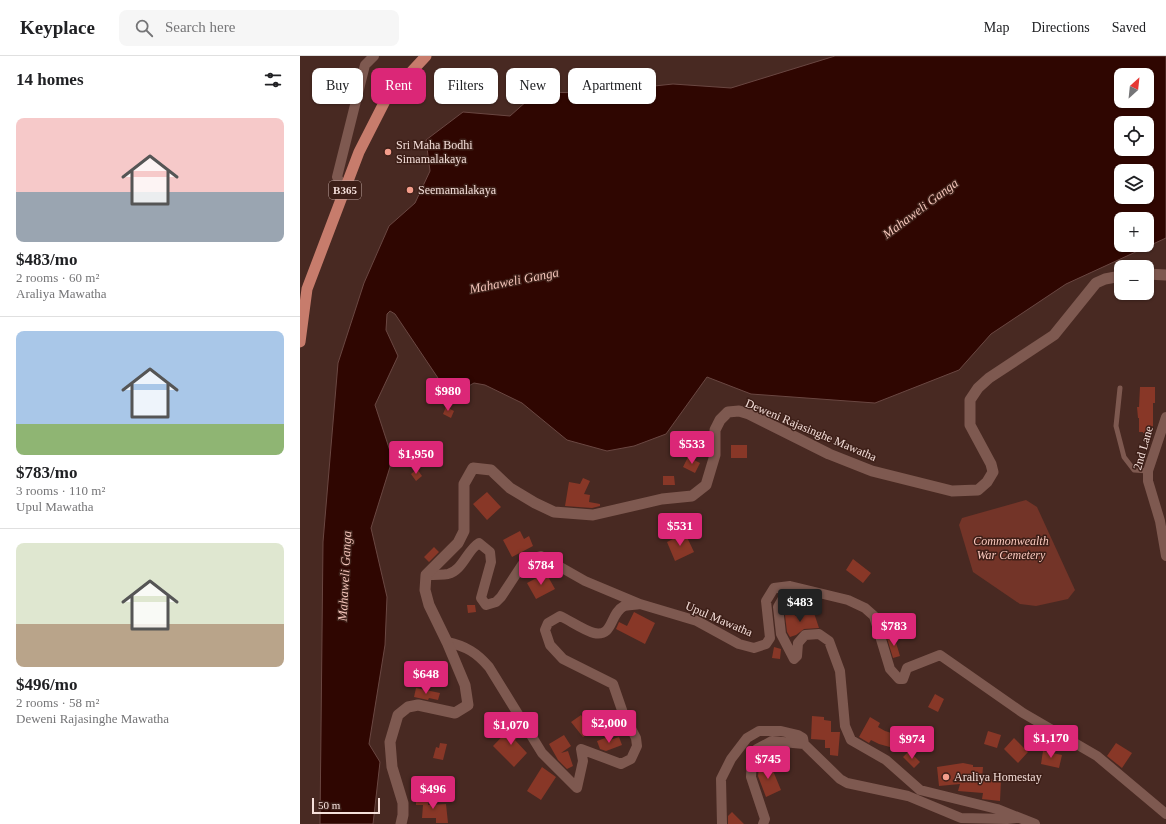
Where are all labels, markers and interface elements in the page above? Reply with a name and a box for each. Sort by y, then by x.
search box [119,10,399,46]
text: Keyplace [20,17,95,38]
icon: search [133,17,155,39]
text: Search here [165,19,235,35]
text: Map [984,20,1009,35]
text: Directions [1031,20,1090,35]
text: Saved [1112,20,1146,35]
chip: Buy [312,68,363,104]
chip: Rent [371,68,426,104]
chip: Filters [434,68,498,104]
chip: New [506,68,560,104]
chip: Apartment [568,68,656,104]
north arrow [1114,68,1154,108]
map controls [1114,68,1154,300]
icon: filters [262,69,284,91]
text: 14 homes [16,70,84,89]
button: locate [1114,116,1154,156]
place label: Sri Maha Bodhi Simamalakaya [396,138,473,166]
icon: home [114,144,186,216]
marker: Sri Maha Bodhi Simamalakaya [383,147,393,157]
button: layers [1114,164,1154,204]
water label: Mahaweli Ganga [879,175,961,242]
road number: B365 [329,181,361,199]
place label: Seemamalakaya [418,183,497,197]
marker: Seemamalakaya [405,185,415,195]
button: + [1114,212,1154,252]
text: $483/mo [16,250,77,269]
button: − [1114,260,1154,300]
water label: Mahaweli Ganga [467,264,560,297]
text: 2 rooms · 60 m² [16,270,99,285]
text: Araliya Mawatha [16,286,107,301]
icon: home [114,357,186,429]
pin: $980 [424,378,472,412]
text: $980 [435,383,461,398]
street label: Deweni Rajasinghe Mawatha [743,396,879,464]
street label: 2nd Lane [1130,424,1156,472]
pin: $533 [668,431,716,465]
text: $533 [679,436,705,451]
pin: $1,950 [383,441,449,475]
text: $1,950 [398,446,434,461]
text: $783/mo [16,463,77,482]
text: 3 rooms · 110 m² [16,483,105,498]
text: Upul Mawatha [16,499,94,514]
pin: $531 [656,513,704,547]
text: $531 [667,518,693,533]
water label: Mahaweli Ganga [335,530,354,623]
park label: Commonwealth War Cemetery [973,534,1049,562]
pin: $784 [517,552,565,586]
text: $784 [528,557,554,572]
icon: home [114,569,186,641]
pin: $483 [776,589,824,623]
text: $483 [787,594,813,609]
street label: Upul Mawatha [683,599,755,640]
pin: $783 [870,613,918,647]
text: $783 [881,618,907,633]
pin: $648 [402,661,450,695]
text: $648 [413,666,439,681]
text: $496/mo [16,675,77,694]
text: 2 rooms · 58 m² [16,695,99,710]
pin: $2,000 [576,710,642,744]
text: Deweni Rajasinghe Mawatha [16,711,169,726]
pin: $1,070 [478,712,544,746]
text: $2,000 [591,715,627,730]
text: $1,070 [493,717,529,732]
pin: $1,170 [1018,725,1084,759]
pin: $974 [888,726,936,760]
text: $1,170 [1033,730,1069,745]
text: $974 [899,731,925,746]
pin: $745 [744,746,792,780]
text: $745 [755,751,781,766]
place label: Araliya Homestay [954,770,1042,784]
marker: Araliya Homestay [941,772,951,782]
pin: $496 [409,776,457,810]
text: $496 [420,781,446,796]
scale bar [312,796,380,815]
text: 50 m [318,799,340,811]

